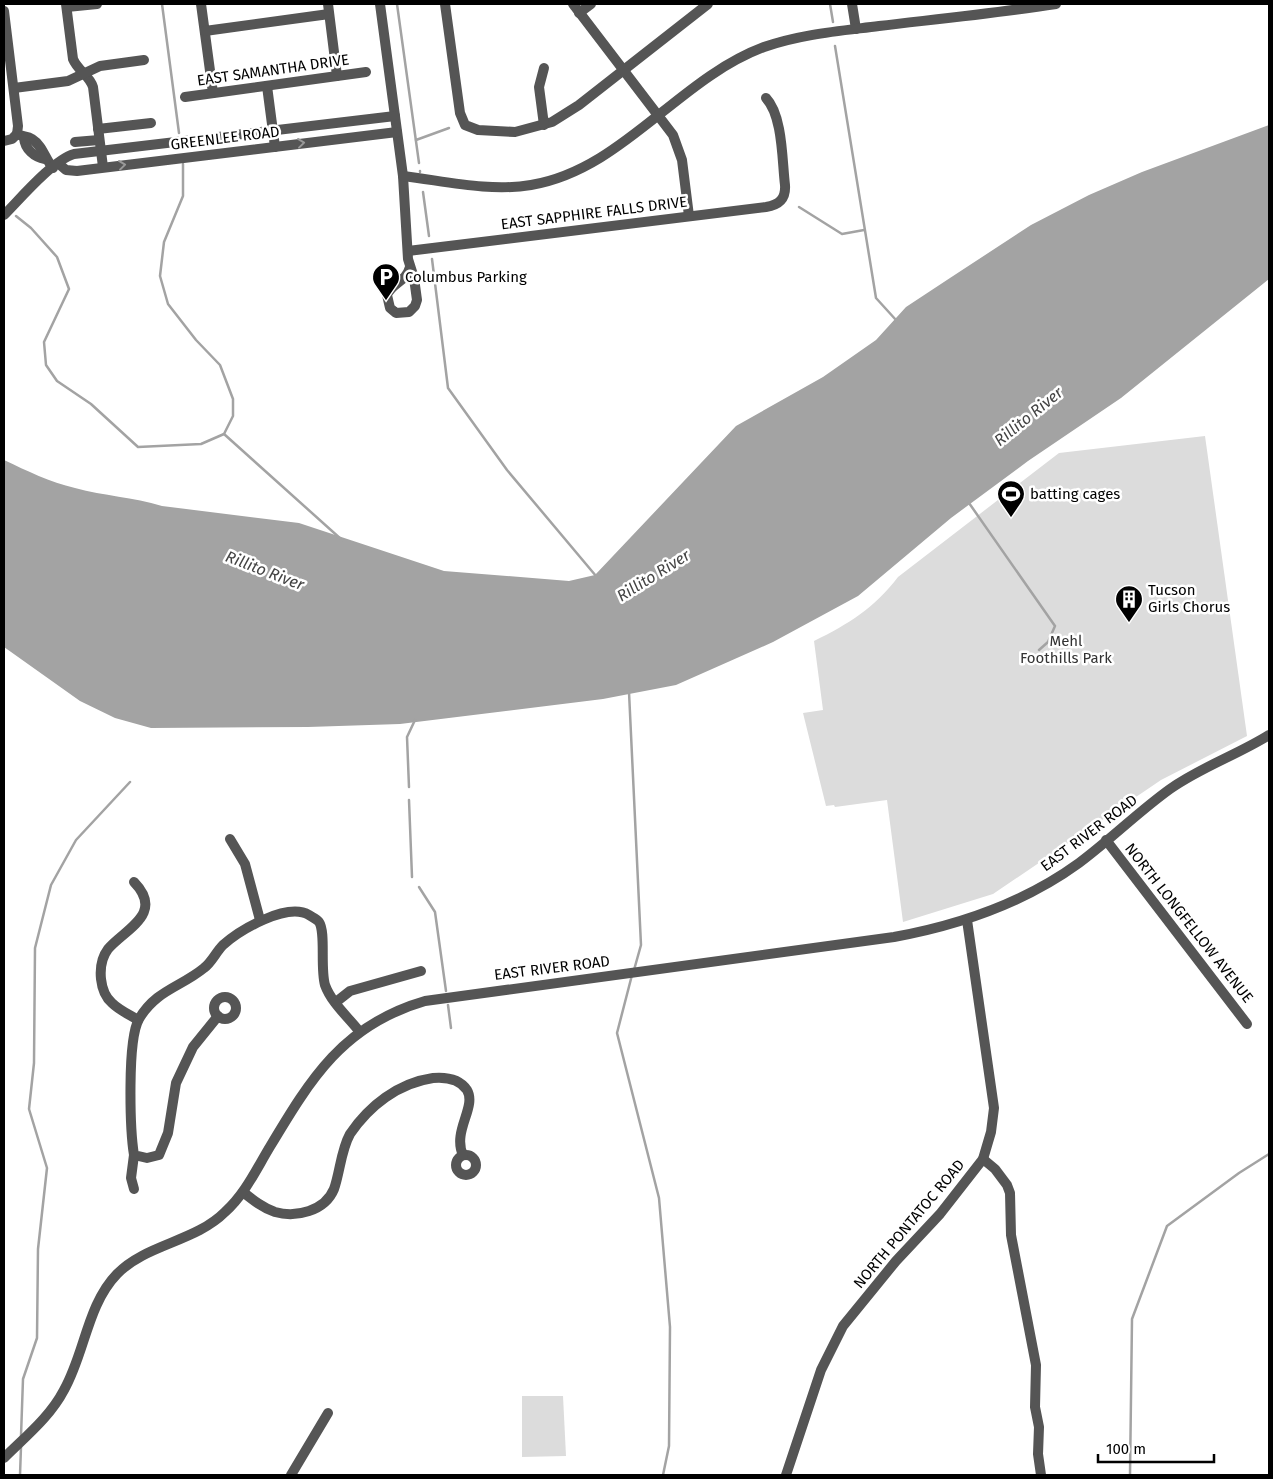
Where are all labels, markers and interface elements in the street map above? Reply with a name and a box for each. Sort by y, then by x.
street label: EAST SAMANTHA DRIVE [196,50,350,90]
street label: GREENLEE ROAD [169,122,281,154]
one-way arrow [297,138,305,149]
one-way arrow [119,160,127,171]
street label: EAST SAPPHIRE FALLS DRIVE [500,193,688,233]
parking icon: Columbus Parking [371,262,401,301]
place label: Columbus Parking [405,268,527,286]
water label: Rillito River [990,382,1067,450]
sports icon: batting cages [996,479,1026,518]
place label: batting cages [1030,485,1120,503]
water label: Rillito River [613,545,694,605]
water label: Rillito River [223,547,308,594]
place label: Tucson Girls Chorus [1148,581,1230,616]
building icon: Tucson Girls Chorus [1114,584,1144,623]
park label: Mehl Foothills Park [1020,632,1112,667]
street label: EAST RIVER ROAD [1037,791,1141,875]
street label: NORTH LONGFELLOW AVENUE [1121,840,1257,1006]
street label: EAST RIVER ROAD [493,952,611,984]
street label: NORTH PONTATOC ROAD [850,1156,968,1292]
scale bar [1098,1432,1214,1464]
text: 100 m [1106,1440,1146,1458]

